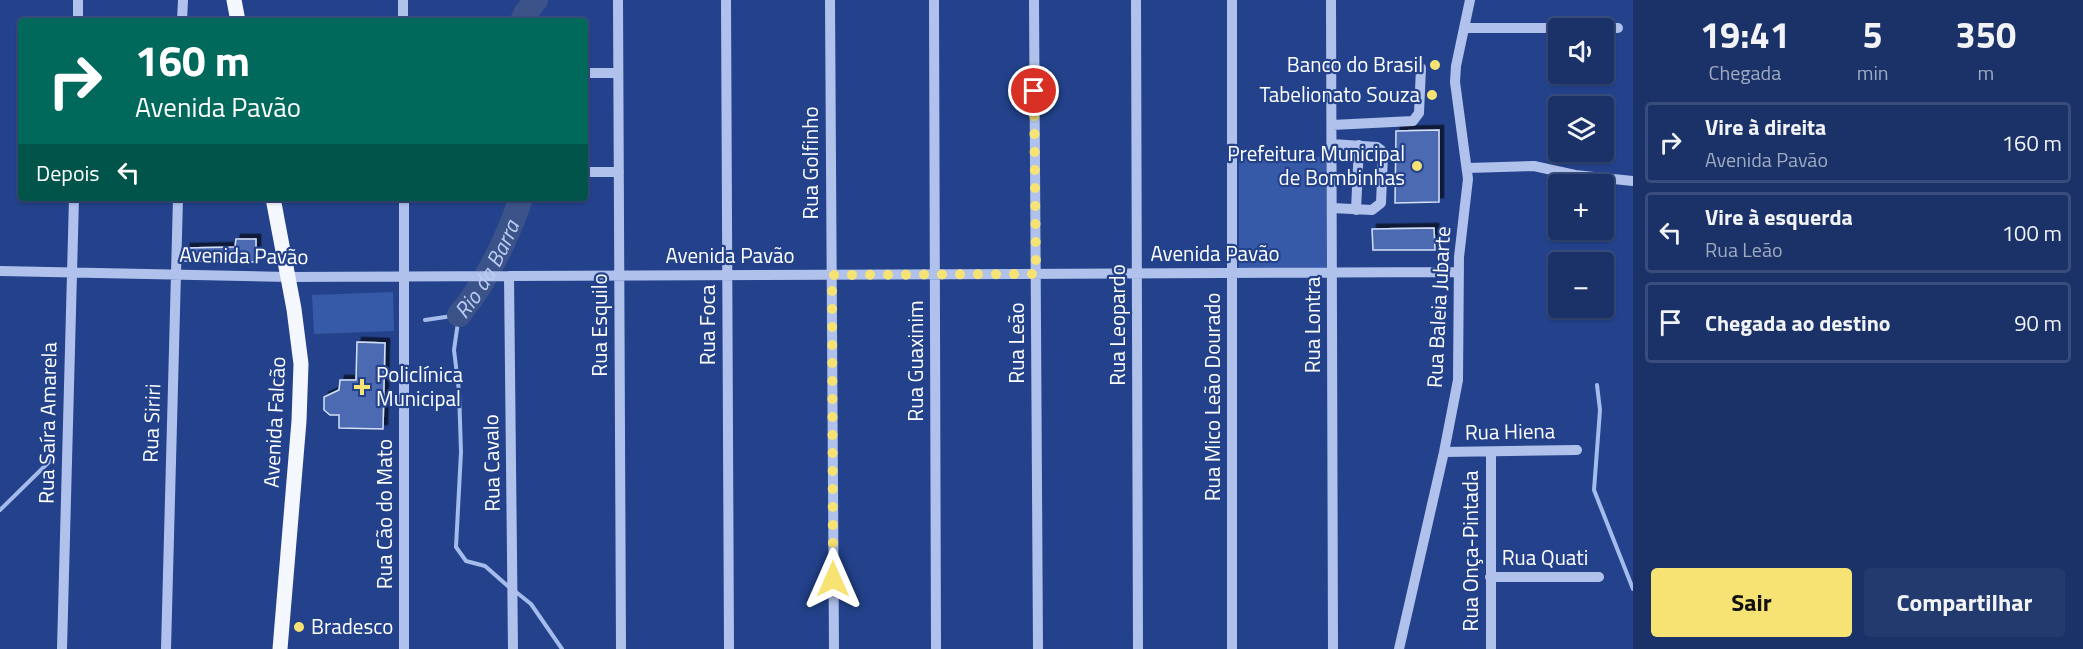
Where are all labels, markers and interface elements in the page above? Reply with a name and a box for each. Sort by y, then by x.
text: 19:41 [1700,7,1790,62]
text: 5 [1863,7,1883,62]
text: 350 [1956,7,2016,62]
map controls [1548,18,1614,318]
button: sound [1548,18,1614,84]
text: 160 m [135,28,250,92]
icon: right [36,42,114,120]
place label: Banco do Brasil [1287,48,1423,80]
text: Chegada [1709,57,1781,88]
text: min [1857,57,1889,88]
text: m [1977,57,1994,88]
marker: Banco do Brasil [1428,58,1442,72]
pin [1008,65,1059,116]
icon: arrive [1017,74,1050,107]
place label: Tabelionato Souza [1260,78,1420,110]
text: Avenida Pavão [135,86,301,127]
marker: Tabelionato Souza [1425,88,1439,102]
button: layers [1548,96,1614,162]
street label: Rua Golfinho [794,106,826,220]
text: Vire à direita [1705,110,1826,144]
icon: right [1654,126,1687,159]
text: 160 m [2002,126,2062,160]
place label: Prefeitura Municipal de Bombinhas [1227,137,1405,193]
text: Avenida Pavão [1705,144,1828,175]
text: Depois [36,156,100,190]
icon: left [112,156,145,189]
marker: Prefeitura Municipal de Bombinhas [1410,159,1424,173]
button: + [1548,174,1614,240]
text: Vire à esquerda [1705,200,1853,234]
water label: Rio da Barra [446,213,529,326]
icon: left [1654,216,1687,249]
text: 100 m [2002,216,2062,250]
street label: Rua Baleia Jubarte [1418,225,1458,389]
text: Rua Leão [1705,234,1782,265]
street label: Avenida Pavão [1150,237,1280,269]
street label: Avenida Pavão [179,238,309,272]
street label: Avenida Pavão [665,239,795,271]
button: − [1548,252,1614,318]
street label: Rua Leopardo [1101,264,1133,386]
street label: Rua Esquilo [583,273,615,377]
street label: Rua Lontra [1296,276,1328,373]
street label: Rua Foca [691,284,723,365]
street label: Rua Mico Leão Dourado [1196,293,1228,501]
street label: Rua Guaxinim [899,300,931,422]
street label: Rua Leão [1000,302,1032,384]
icon: arrive [1654,306,1687,339]
text: Chegada ao destino [1705,306,1891,340]
text: 90 m [2014,306,2062,340]
street label: Rua Saíra Amarela [30,341,64,504]
street label: Avenida Falcão [255,356,293,488]
place label: Policlínica Municipal [376,358,464,414]
marker: Policlínica Municipal [353,378,371,396]
street label: Rua Siriri [134,383,168,463]
street label: Rua Cavalo [474,414,508,512]
street label: Rua Hiena [1465,414,1556,448]
street label: Rua Cão do Mato [368,439,400,589]
street label: Rua Onça-Pintada [1454,470,1486,631]
street label: Rua Quati [1502,541,1588,573]
position arrow [801,547,865,611]
button: Sair [1651,568,1852,637]
button: Compartilhar [1864,568,2065,637]
place label: Bradesco [311,610,393,642]
marker: Bradesco [292,620,306,634]

